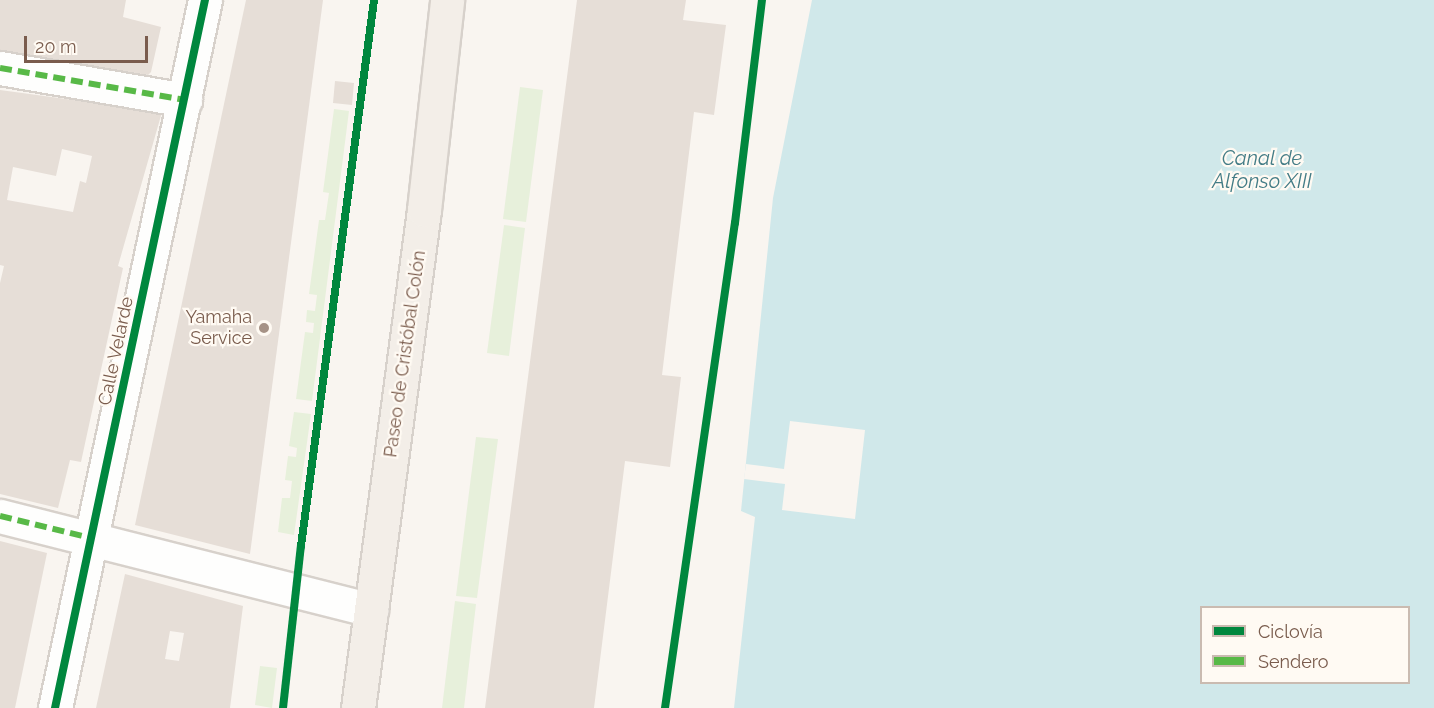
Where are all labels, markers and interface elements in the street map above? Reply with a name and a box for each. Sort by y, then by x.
scale bar [27,24,152,62]
text: 20 m [35,36,77,57]
water label: Canal de Alfonso XIII [1212,147,1312,194]
street label: Paseo de Cristóbal Colón [380,249,430,459]
street label: Calle Velarde [94,294,138,408]
place label: Yamaha Service [185,307,252,350]
marker: Yamaha Service [257,321,271,335]
legend [1200,606,1410,684]
text: Ciclovía [1258,621,1323,642]
text: Sendero [1258,651,1329,672]

